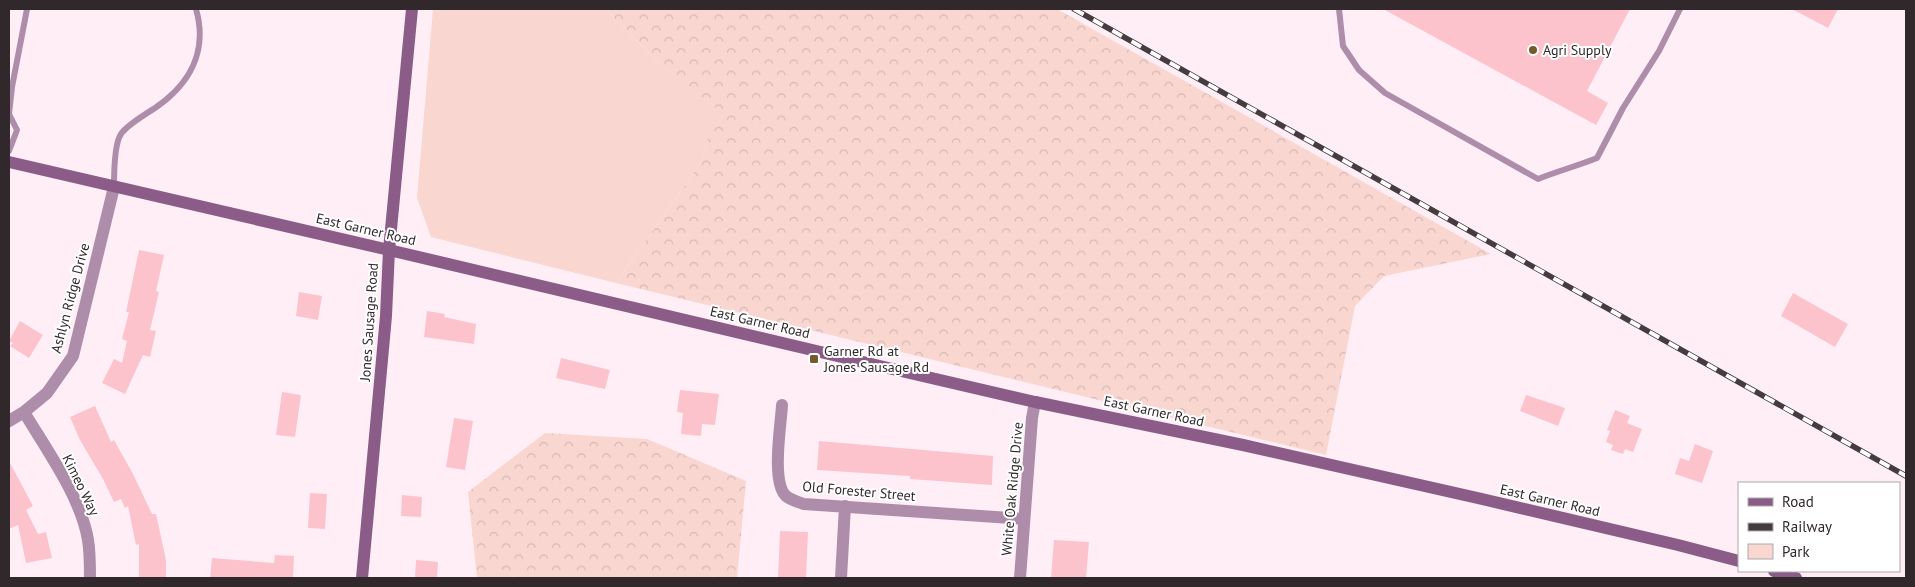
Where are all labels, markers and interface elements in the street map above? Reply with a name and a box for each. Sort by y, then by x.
place label: Agri Supply [1543,41,1612,59]
marker: Agri Supply [1527,44,1539,56]
street label: East Garner Road [314,209,418,249]
street label: Ashlyn Ridge Drive [47,241,93,355]
street label: Jones Sausage Road [356,262,382,383]
street label: East Garner Road [708,302,812,342]
place label: Garner Rd at Jones Sausage Rd [823,342,929,376]
marker: Garner Rd at Jones Sausage Rd [808,353,820,365]
street label: East Garner Road [1102,392,1206,430]
street label: White Oak Ridge Drive [997,421,1027,557]
street label: Kimeo Way [58,451,104,519]
street label: Old Forester Street [802,477,917,505]
street label: East Garner Road [1498,480,1602,520]
legend [1738,482,1900,572]
text: Road [1782,492,1814,511]
text: Railway [1782,517,1832,536]
text: Park [1782,542,1810,561]

